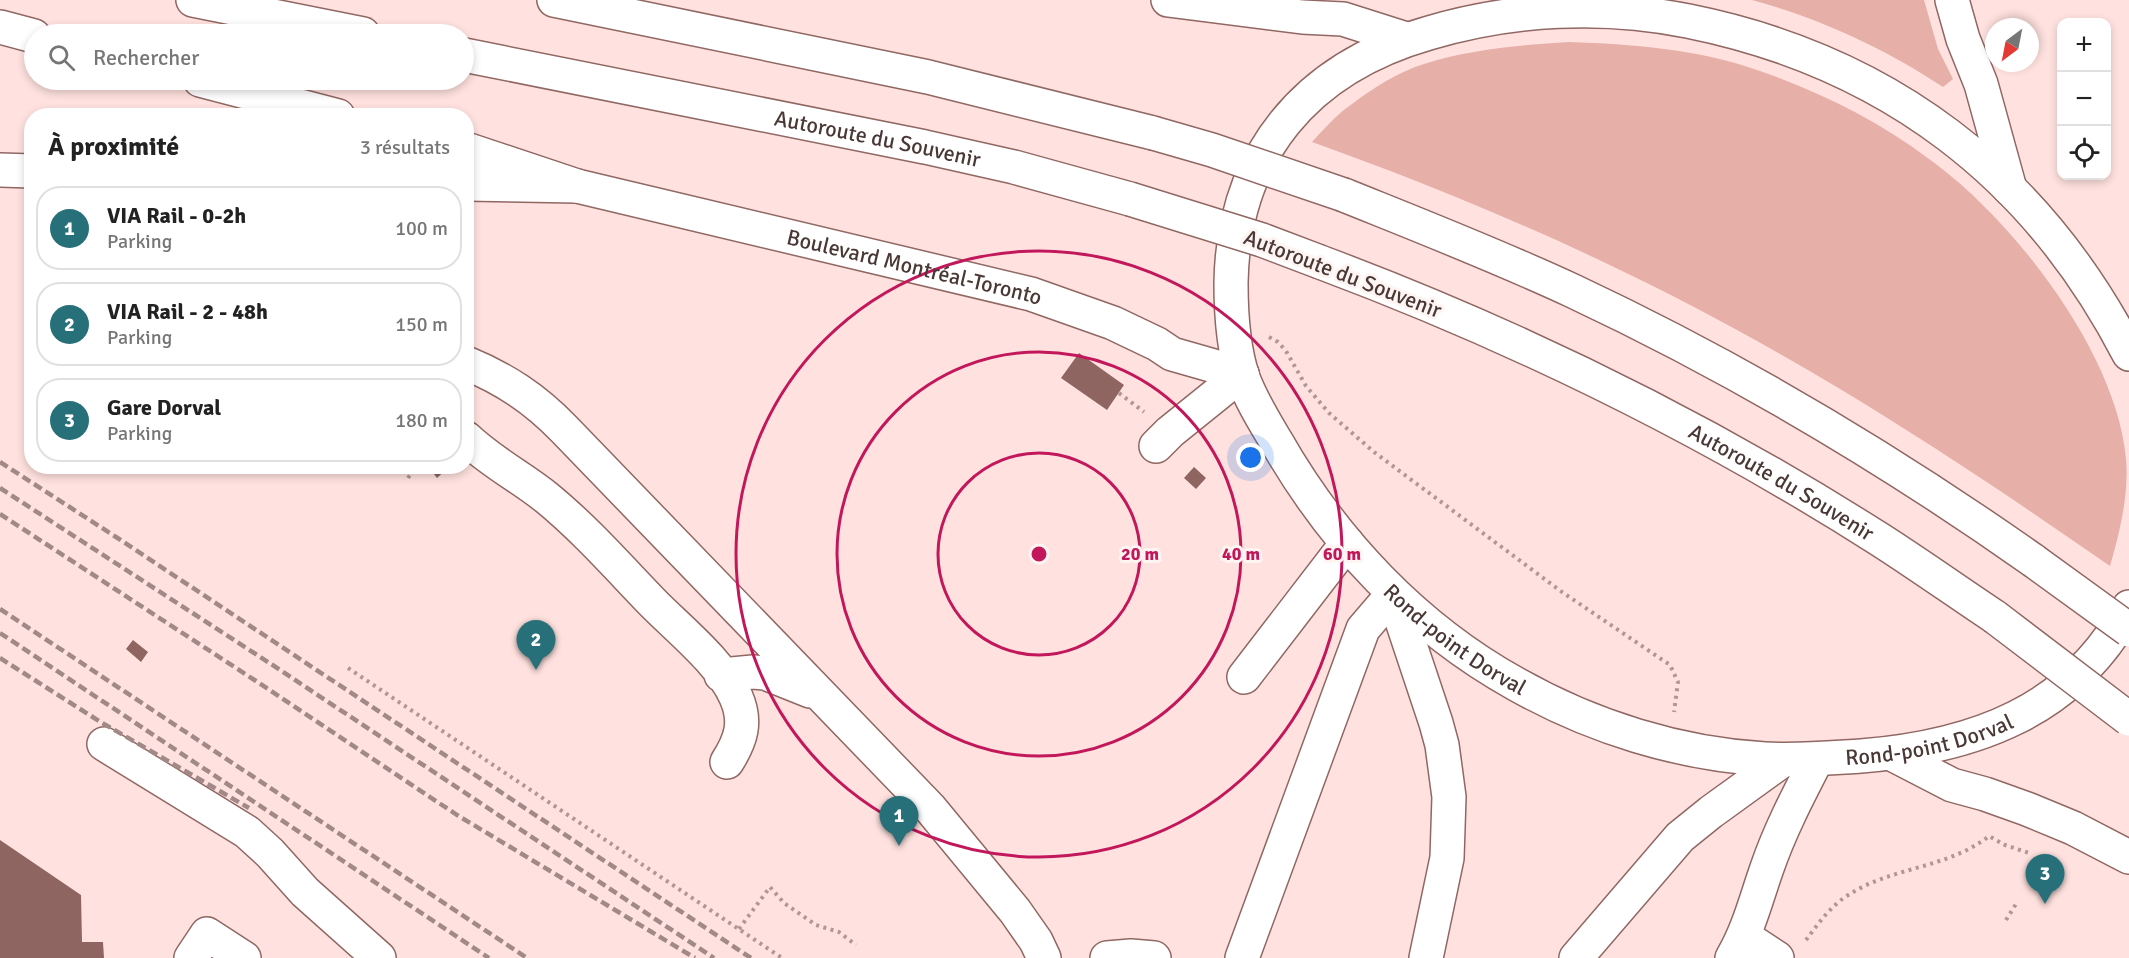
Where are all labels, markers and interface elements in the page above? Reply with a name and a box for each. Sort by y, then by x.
north arrow [1985,18,2039,72]
map controls [2057,18,2111,180]
button: + [2057,18,2111,72]
search box [24,24,474,90]
icon: search [45,41,78,74]
text: Rechercher [93,44,199,71]
button: − [2057,72,2111,126]
street label: Autoroute du Souvenir [772,104,983,173]
button: locate [2057,126,2111,180]
text: À proximité [48,131,179,163]
text: 3 résultats [360,135,450,160]
text: VIA Rail - 0-2h [107,202,246,229]
text: 1 [64,216,75,241]
text: 100 m [395,216,448,241]
street label: Boulevard Montréal-Toronto [784,223,1046,311]
street label: Autoroute du Souvenir [1240,223,1446,324]
text: Parking [107,229,172,254]
text: VIA Rail - 2 - 48h [107,298,268,325]
text: 2 [64,312,75,337]
text: 150 m [395,312,448,337]
text: Parking [107,325,172,350]
text: Gare Dorval [107,394,221,421]
text: 3 [64,408,75,433]
text: 180 m [395,408,448,433]
street label: Autoroute du Souvenir [1684,418,1879,547]
text: Parking [107,421,172,446]
your location [1236,443,1265,472]
text: 20 m [1121,543,1159,565]
text: 40 m [1222,543,1260,565]
text: 60 m [1323,543,1361,565]
centre of rings [1029,544,1049,564]
street label: Rond-point Dorval [1378,578,1531,701]
pin: 2 [516,620,556,670]
street label: Rond-point Dorval [1844,708,2018,771]
pin: 1 [880,796,918,846]
pin: 3 [2026,854,2064,904]

